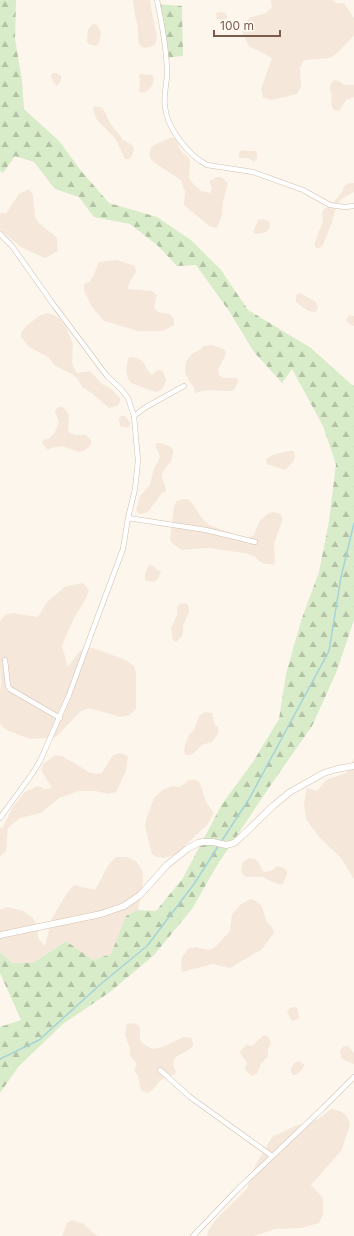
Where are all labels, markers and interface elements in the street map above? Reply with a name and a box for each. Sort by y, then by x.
scale bar [214,12,280,38]
text: 100 m [220,18,254,33]

